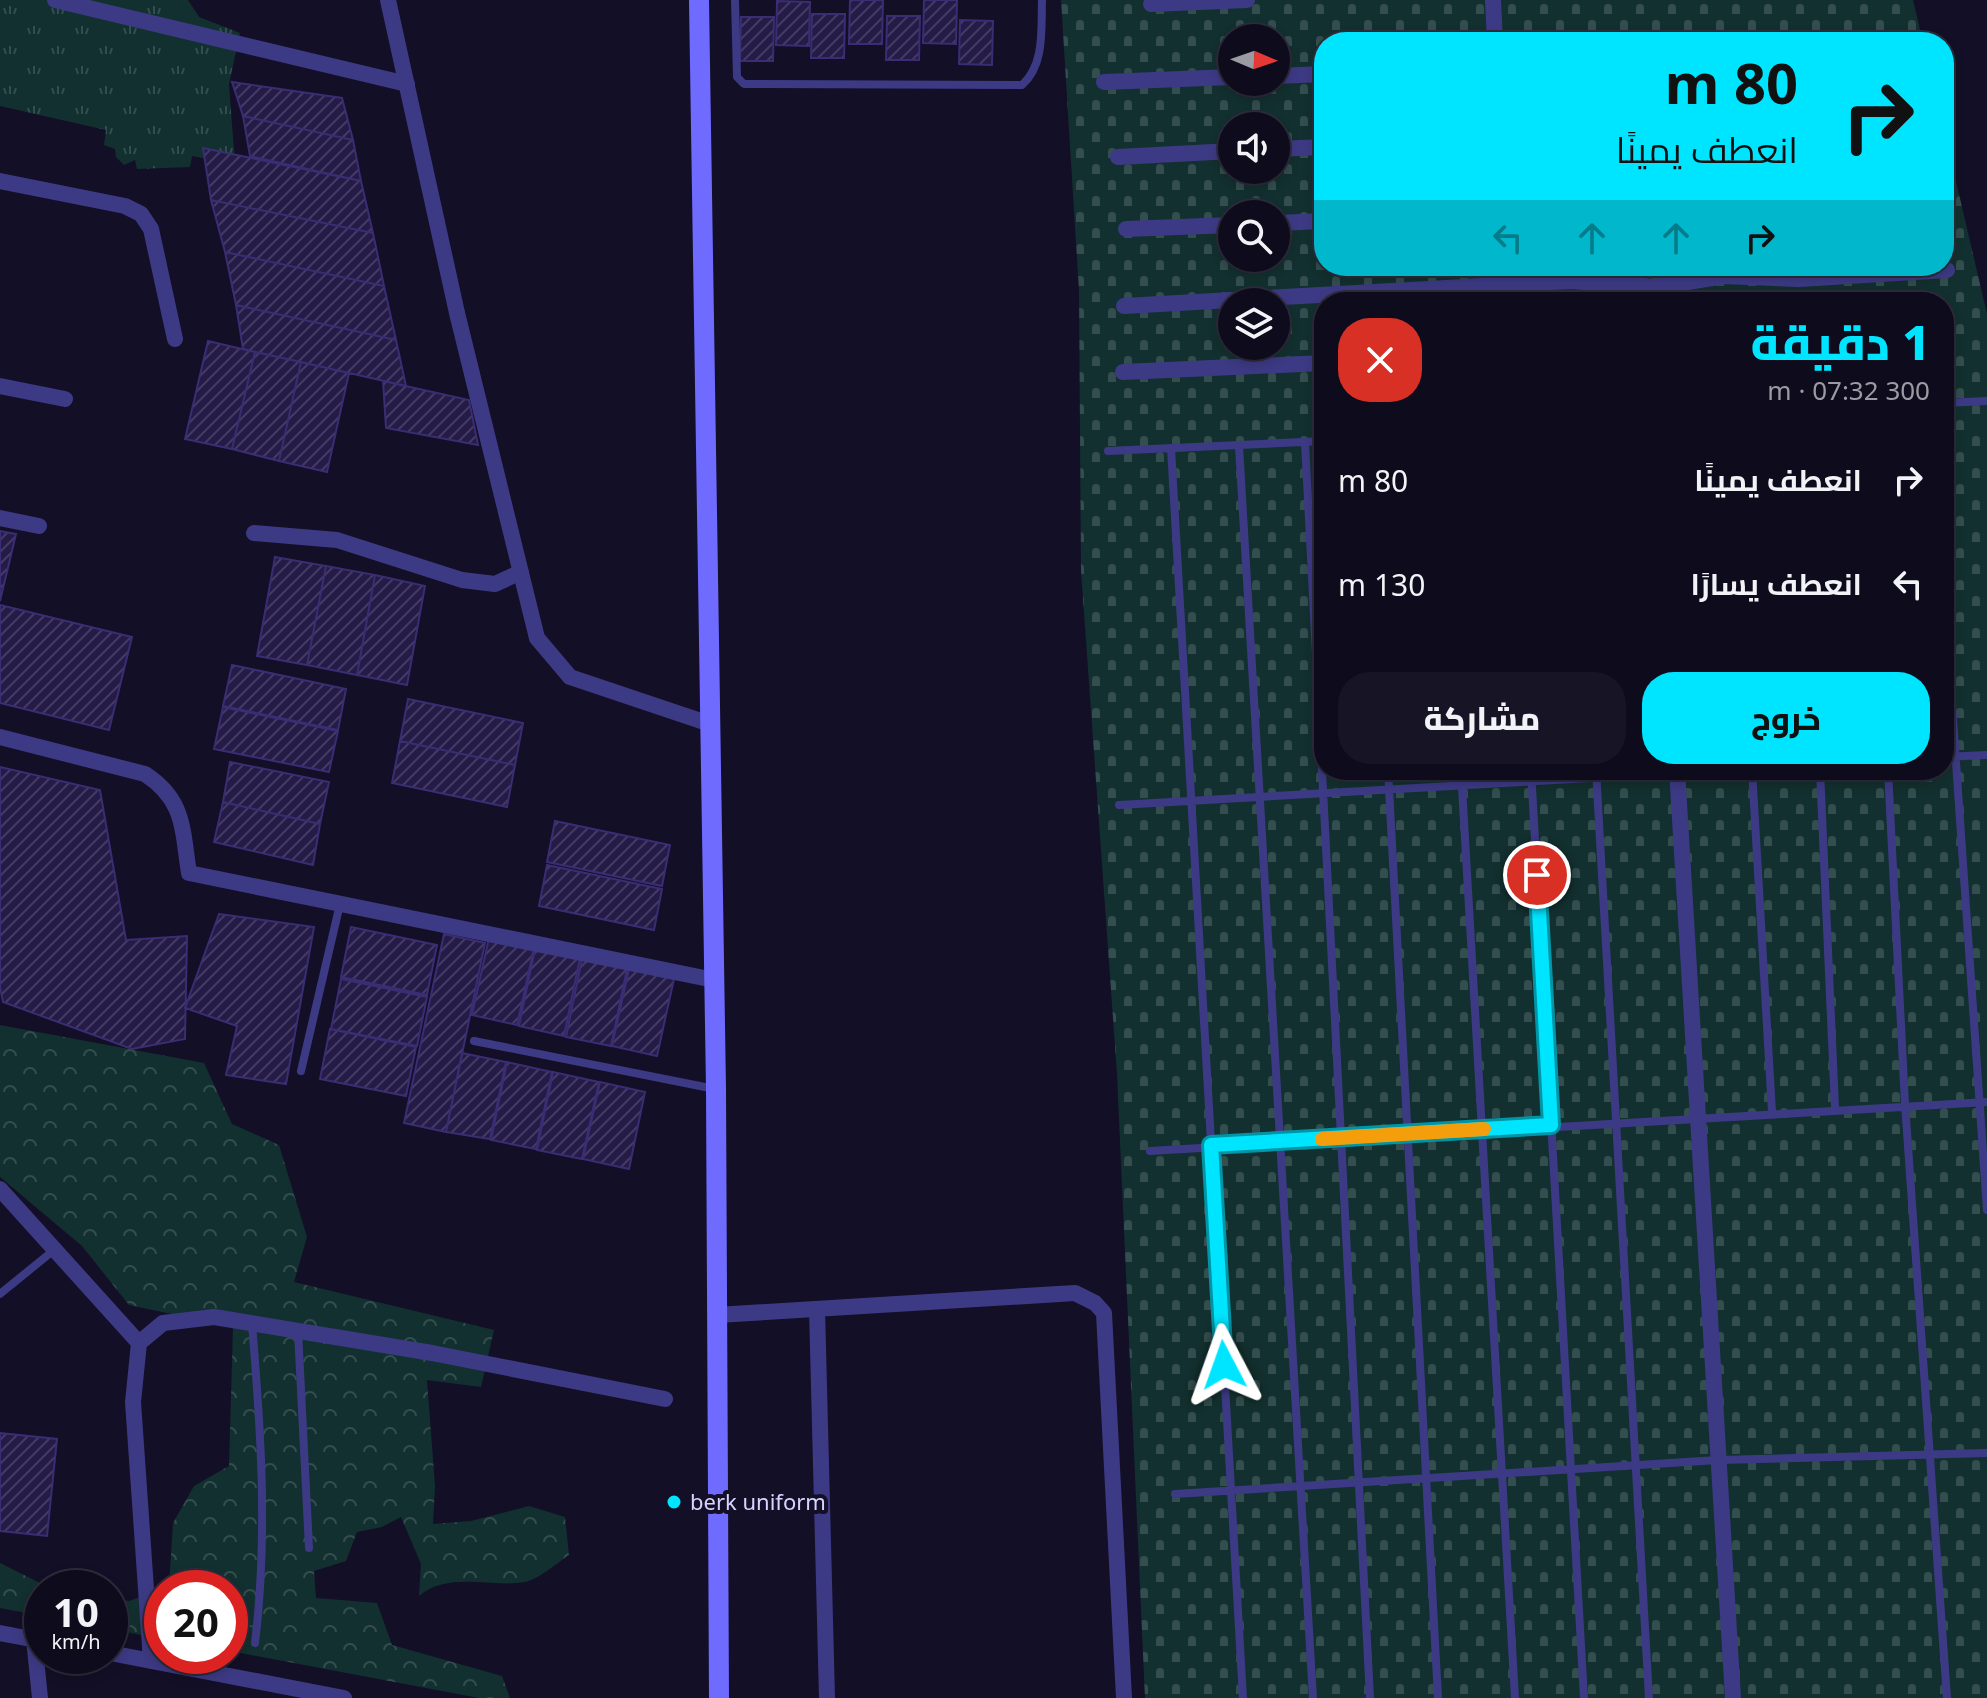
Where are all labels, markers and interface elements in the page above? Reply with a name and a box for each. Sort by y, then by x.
north arrow [1218,24,1290,96]
map controls [1218,24,1290,360]
text: 80 m [1665,44,1798,120]
icon: right [1826,64,1930,168]
button: sound [1218,112,1290,184]
text: انعطف يمينًا [1616,125,1798,174]
button: search [1218,200,1290,272]
icon: left [1486,216,1530,260]
icon: ahead [1570,216,1614,260]
icon: ahead [1654,216,1698,260]
icon: right [1738,216,1782,260]
button: layers [1218,288,1290,360]
text: 1 دقيقة [1750,309,1930,374]
button: close [1338,318,1422,402]
text: 300 m · 07:32 [1767,372,1930,408]
icon: right [1886,458,1930,502]
text: انعطف يمينًا [1694,459,1862,500]
text: 80 m [1338,460,1408,501]
icon: left [1886,562,1930,606]
text: انعطف يسارًا [1691,563,1862,604]
text: 130 m [1338,564,1425,605]
button: مشاركة [1338,672,1626,764]
button: خروج [1642,672,1930,764]
pin [1503,841,1571,909]
icon: arrive [1515,853,1559,897]
position arrow [1182,1323,1266,1407]
place label: berk uniform [690,1486,826,1516]
marker: berk uniform [665,1493,683,1511]
speed limit sign: 20 [144,1570,248,1674]
text: 10 [53,1584,99,1639]
text: km/h [51,1628,101,1655]

